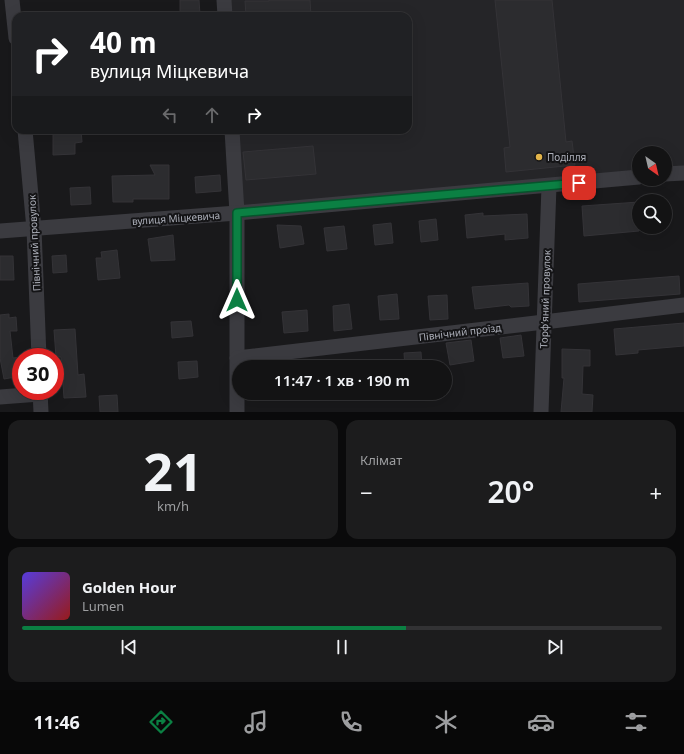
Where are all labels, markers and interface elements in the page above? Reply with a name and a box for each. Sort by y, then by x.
text: 40 m [90,23,157,61]
icon: right [24,28,76,80]
text: вулиця Міцкевича [90,59,249,83]
icon: left [159,104,181,126]
icon: ahead [201,104,223,126]
icon: right [243,104,265,126]
north arrow [632,146,672,186]
map controls [632,146,672,234]
place label: Поділля [547,150,586,164]
marker: Поділля [534,152,544,162]
pin [562,166,596,200]
icon: arrive [568,172,590,194]
street label: Північний провулок [24,194,44,292]
button: search [632,194,672,234]
street label: вулиця Міцкевича [131,208,221,228]
street label: Торфʼяний провулок [536,249,554,348]
position arrow [216,279,258,321]
street label: Північний проїзд [418,320,502,344]
speed limit sign: 30 [12,348,64,400]
text: 11:47 · 1 хв · 190 m [274,370,410,390]
text: 21 [143,435,203,506]
text: Клімат [360,451,402,469]
text: 20° [487,471,535,512]
text: − [360,477,373,507]
text: + [649,477,662,507]
text: km/h [157,497,189,515]
text: Golden Hour [82,577,176,597]
text: Lumen [82,597,124,615]
icon: previous [118,636,140,658]
icon: pause [331,636,353,658]
icon: next [544,636,566,658]
icon: directions [147,708,175,736]
icon: music [242,708,270,736]
icon: phone [337,708,365,736]
icon: climate [432,708,460,736]
icon: car [527,708,555,736]
icon: filters [622,708,650,736]
text: 11:46 [34,710,80,734]

